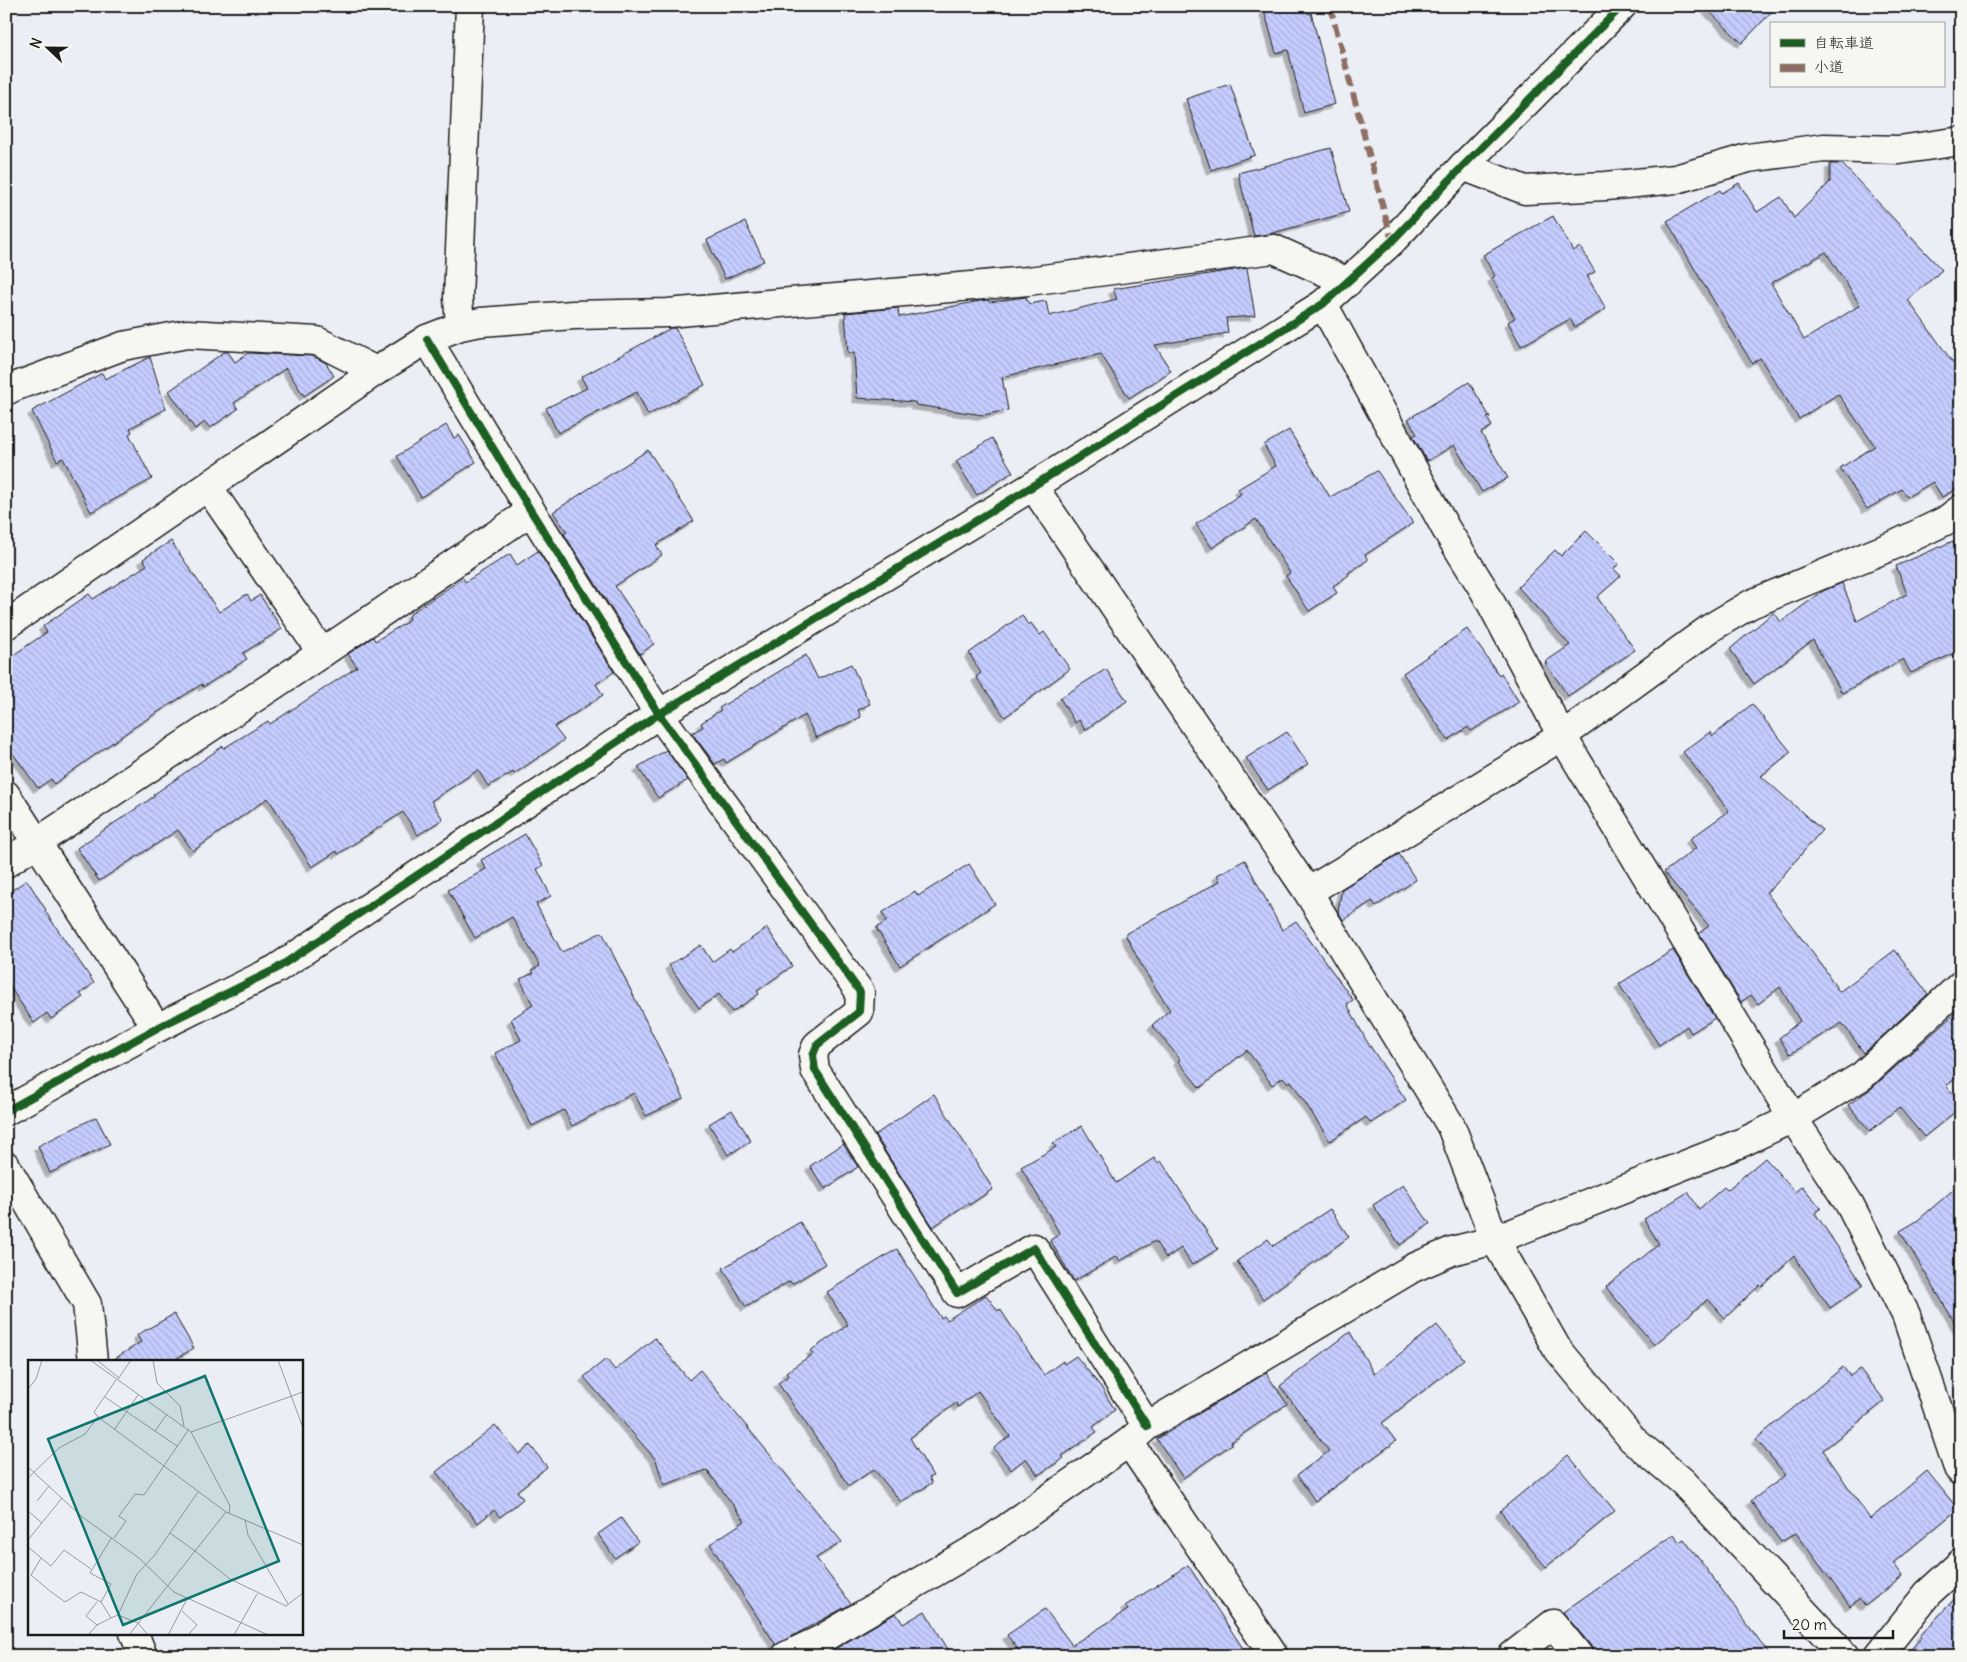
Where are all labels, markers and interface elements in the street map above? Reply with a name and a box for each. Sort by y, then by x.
north arrow [22,22,72,72]
legend [1770,22,1944,88]
text: 自転車道 [1814,33,1874,52]
text: N [26,35,46,51]
text: 小道 [1814,57,1844,76]
inset map [28,1360,302,1634]
scale bar [1784,1607,1893,1639]
text: 20 m [1792,1615,1827,1634]

